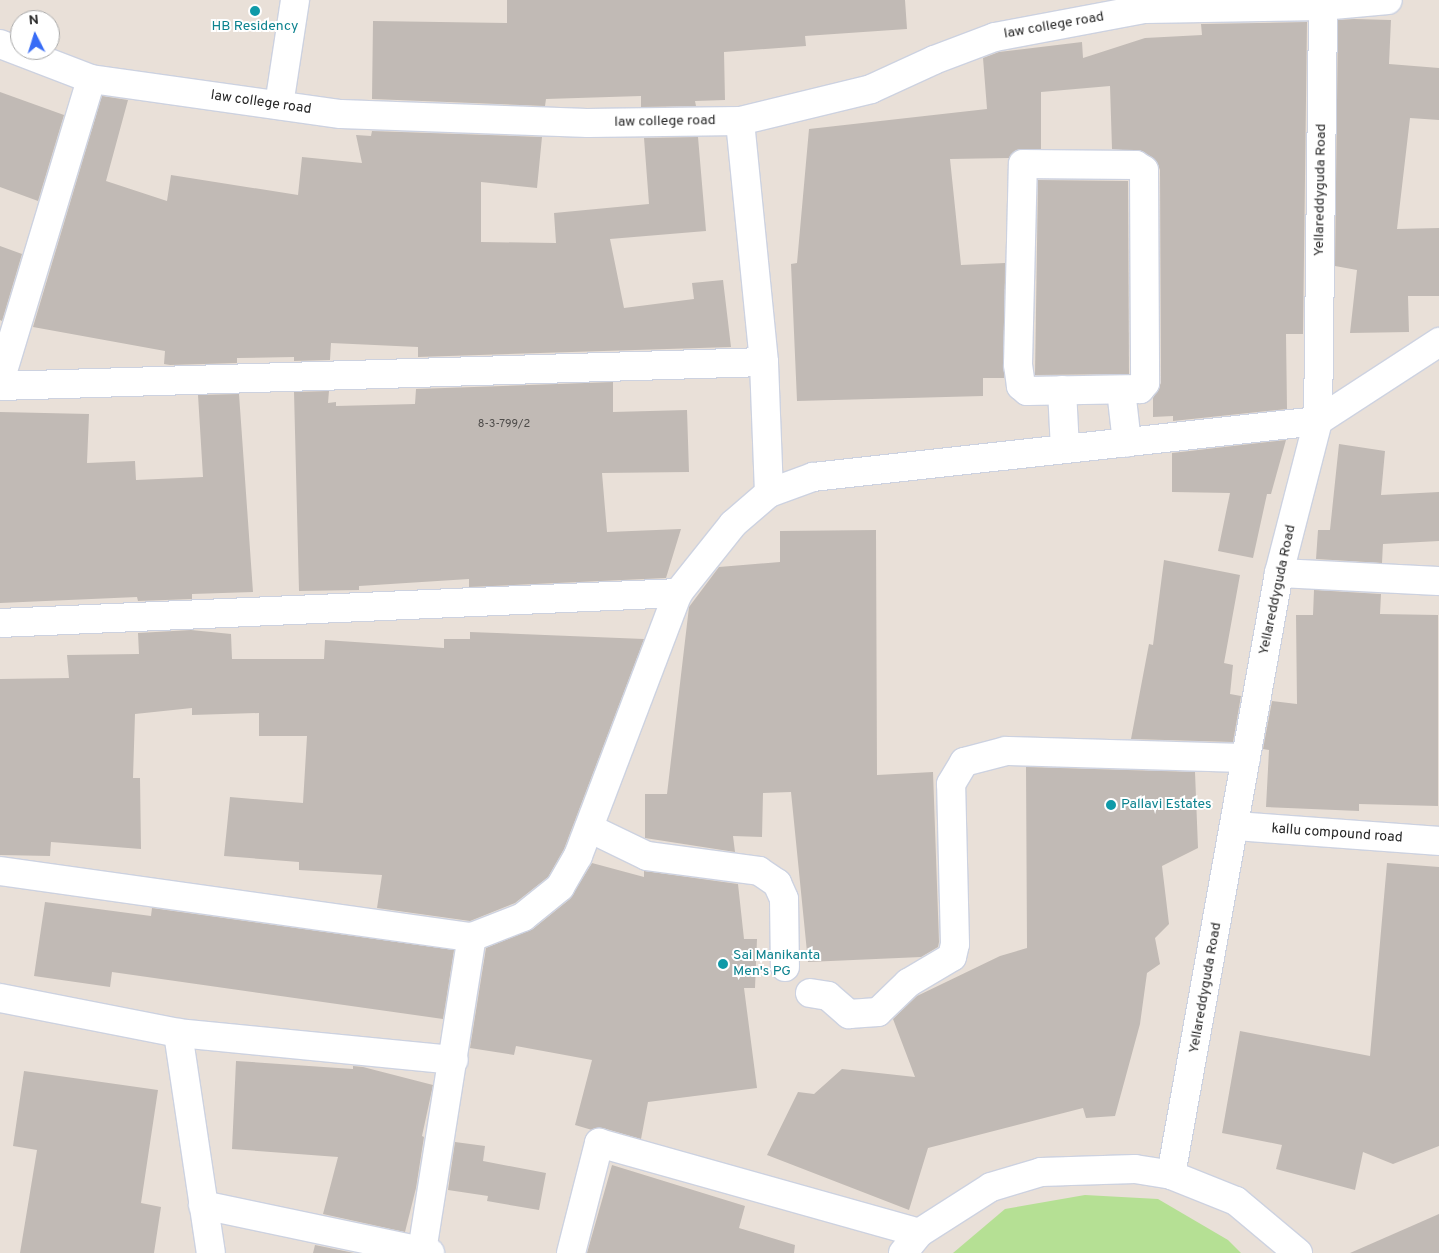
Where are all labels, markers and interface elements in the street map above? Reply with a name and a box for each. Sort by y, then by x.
marker: HB Residency [249,5,261,17]
street label: law college road [1003,9,1105,43]
north arrow [10,10,60,60]
text: N [28,12,39,29]
place label: HB Residency [212,19,298,35]
street label: law college road [210,88,312,118]
street label: law college road [614,113,716,131]
street label: Yellareddyguda Road [1311,124,1331,256]
house number: 8-3-799/2 [478,417,530,431]
street label: Yellareddyguda Road [1256,523,1300,657]
place label: Pallavi Estates [1121,797,1212,813]
marker: Pallavi Estates [1105,799,1117,811]
street label: kallu compound road [1271,821,1403,847]
street label: Yellareddyguda Road [1186,921,1226,1055]
place label: Sai Manikanta Men's PG [733,948,820,980]
marker: Sai Manikanta Men's PG [717,958,729,970]

